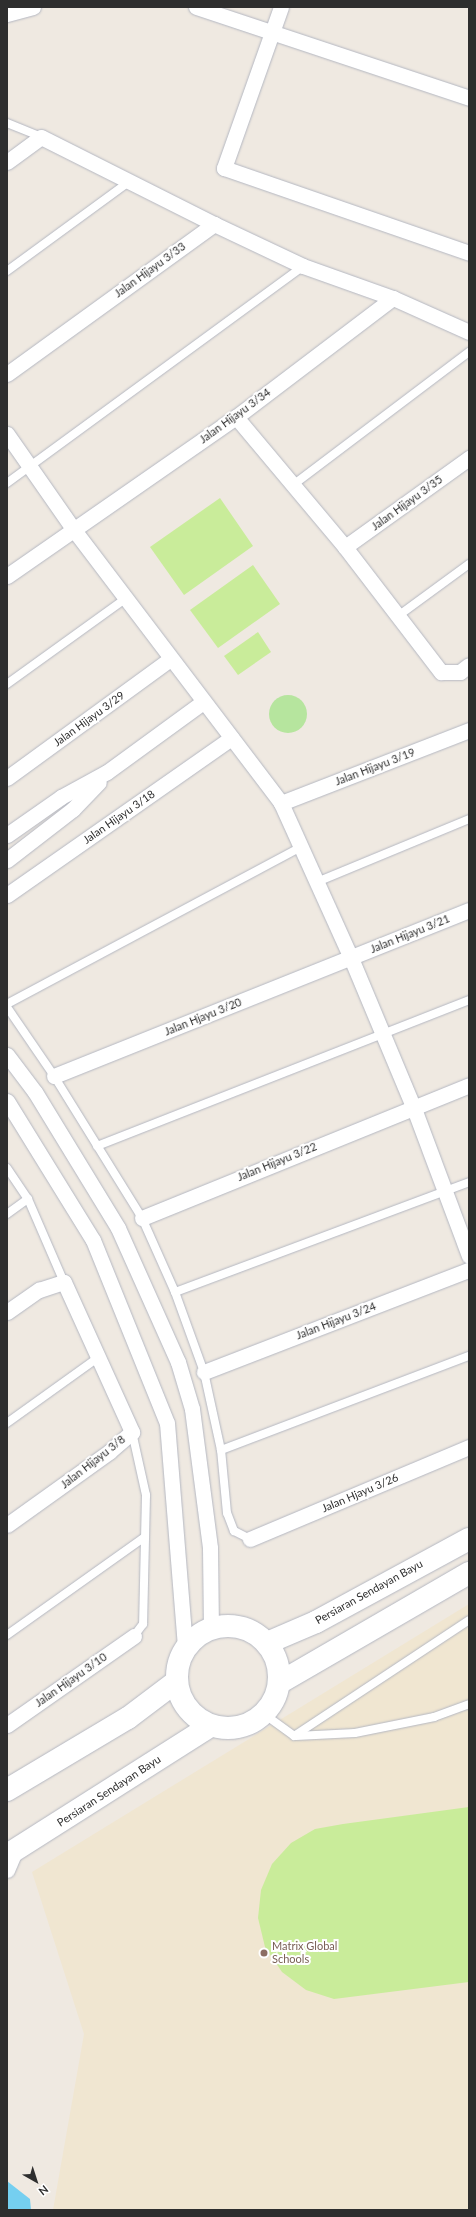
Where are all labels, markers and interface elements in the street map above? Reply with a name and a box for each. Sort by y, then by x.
street label: Jalan Hijayu 3/33 [112,240,188,300]
street label: Jalan Hijayu 3/34 [197,386,273,446]
street label: Jalan Hijayu 3/35 [369,473,445,533]
street label: Jalan Hijayu 3/29 [51,689,127,749]
street label: Jalan Hijayu 3/19 [333,746,417,788]
street label: Jalan Hijayu 3/18 [81,787,157,847]
street label: Jalan Hijayu 3/21 [368,912,452,956]
street label: Jalan Hjayu 3/20 [163,996,243,1038]
street label: Jalan Hijayu 3/22 [235,1140,319,1184]
street label: Jalan Hijayu 3/24 [294,1300,378,1342]
street label: Jalan Hijayu 3/8 [58,1433,128,1491]
street label: Jalan Hjayu 3/26 [320,1471,400,1515]
street label: Persiaran Sendayan Bayu [313,1557,425,1627]
street label: Jalan Hijayu 3/10 [33,1650,109,1710]
street label: Persiaran Sendayan Bayu [55,1753,163,1829]
place label: Matrix Global Schools [272,1940,337,1966]
marker: Matrix Global Schools [259,1948,269,1958]
north arrow [16,2161,56,2201]
text: N [36,2183,51,2198]

